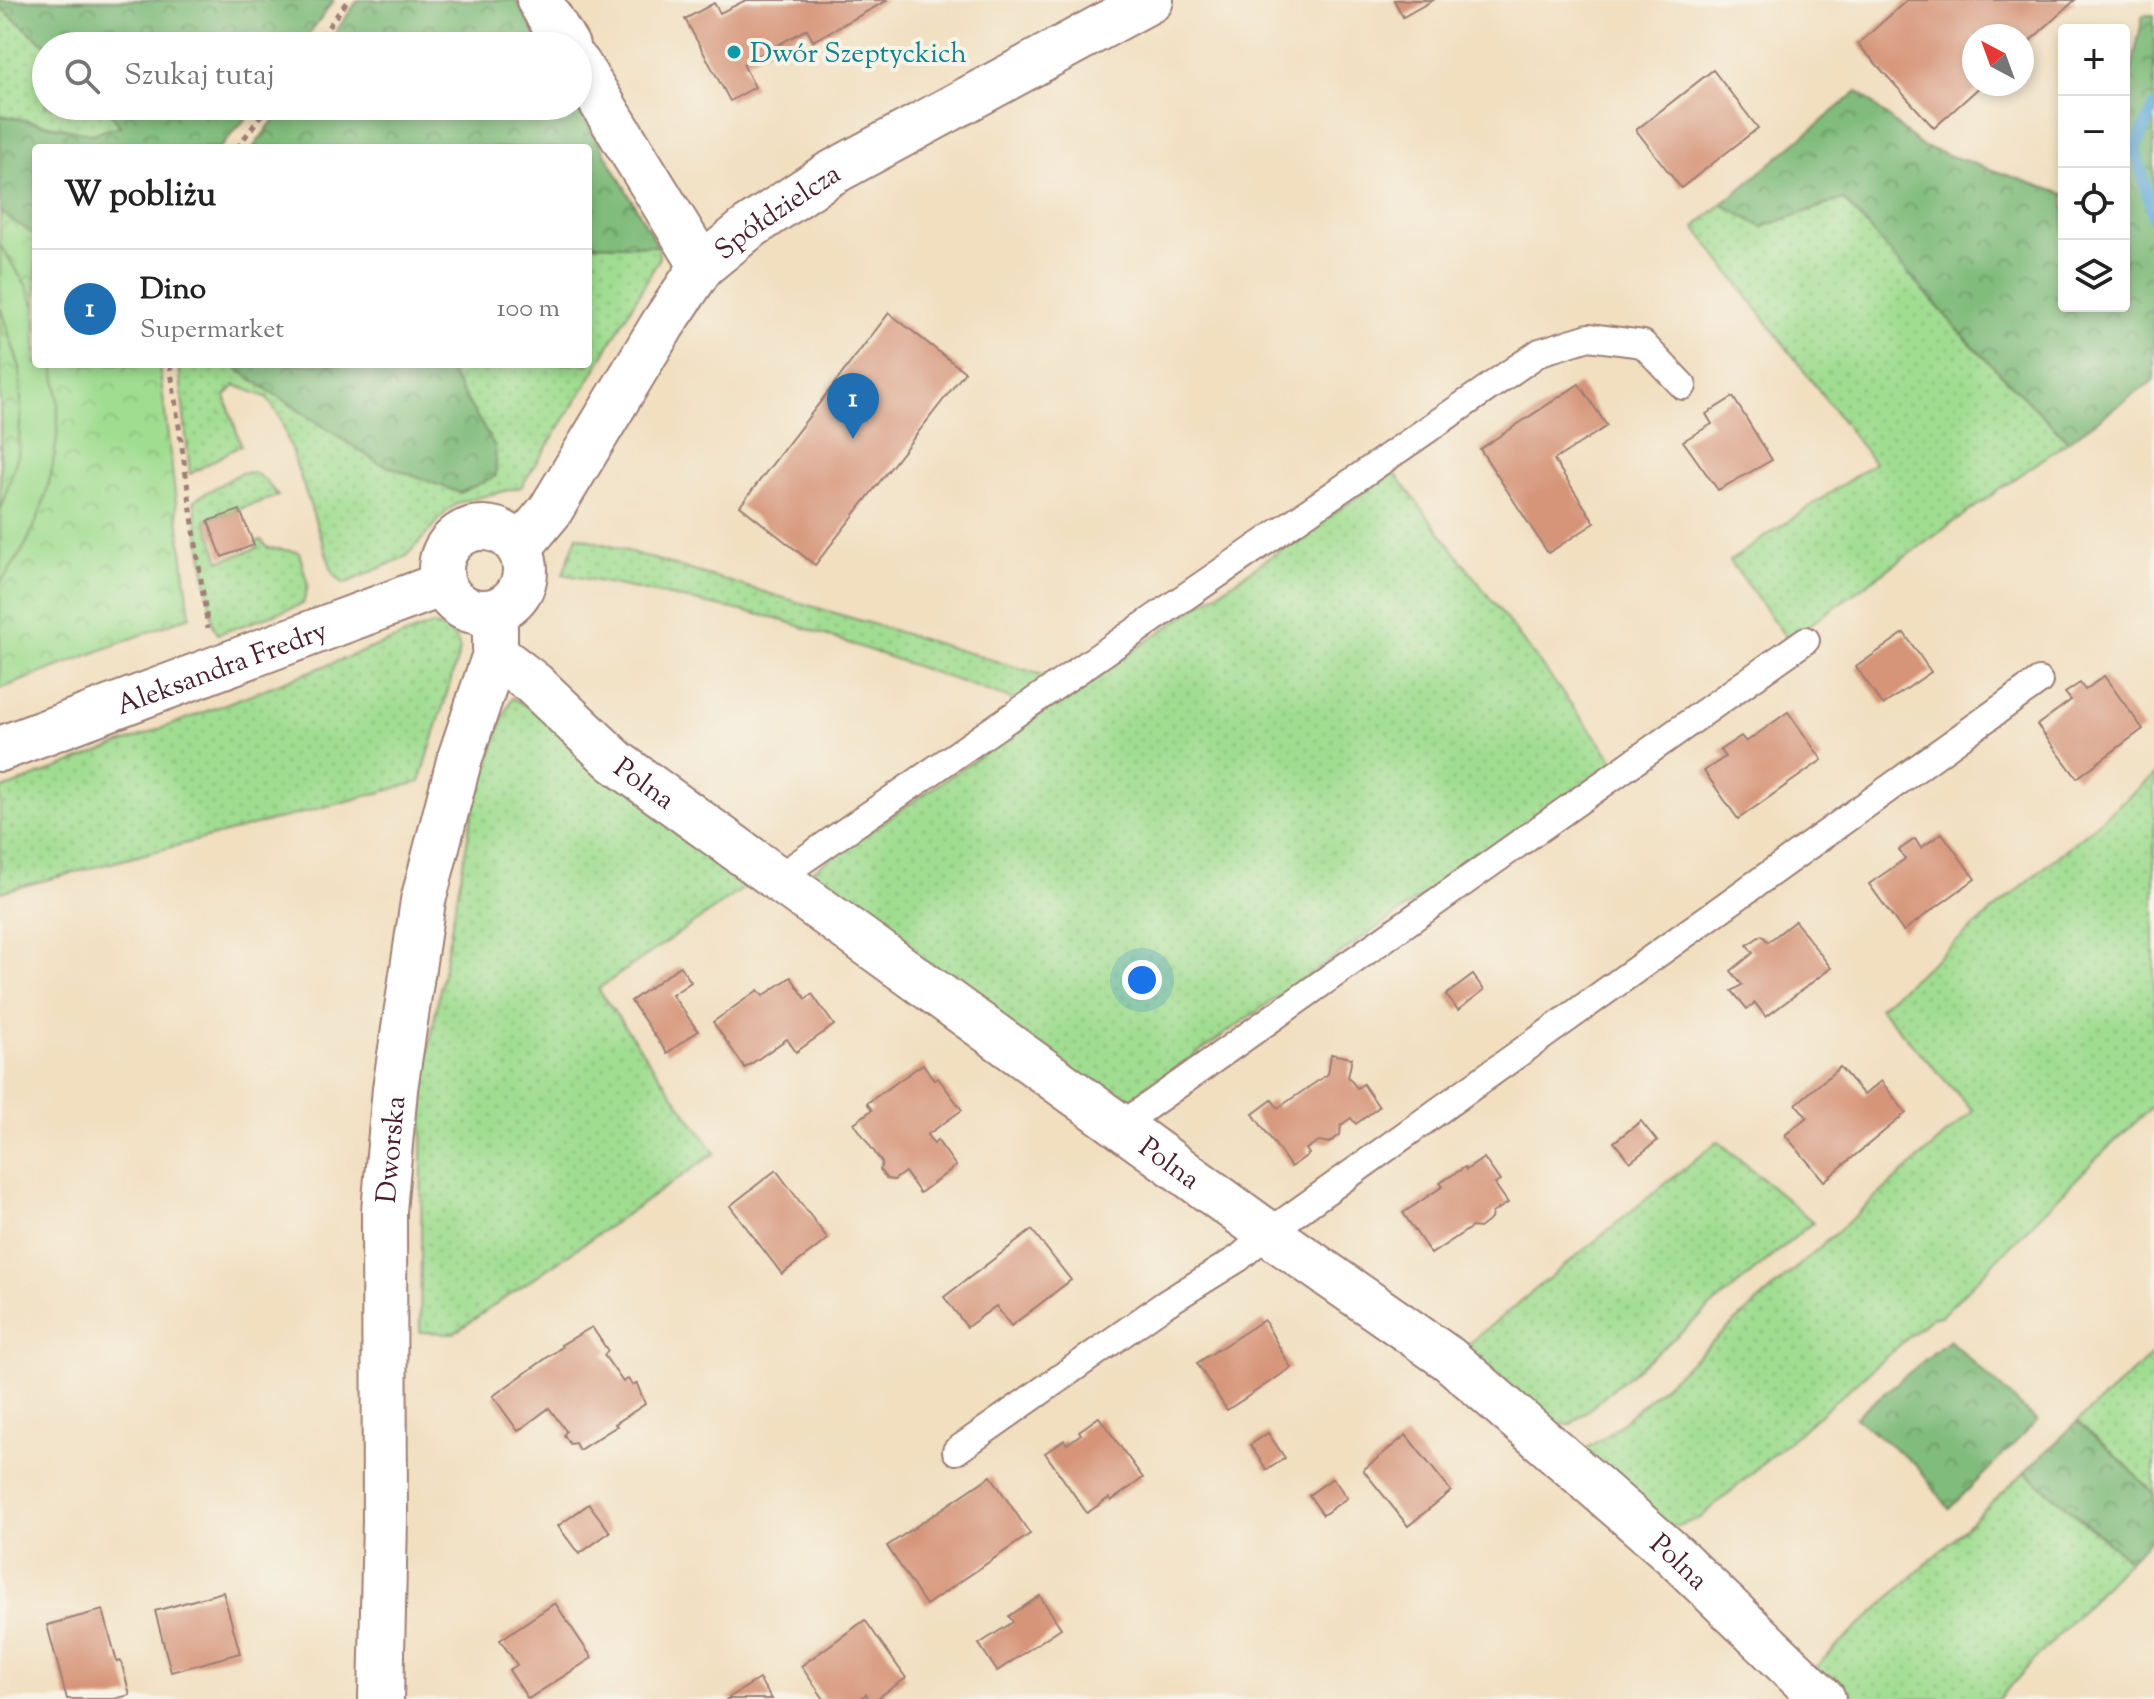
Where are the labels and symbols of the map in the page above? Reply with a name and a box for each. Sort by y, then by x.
north arrow [1962,24,2034,96]
place label: Dwór Szeptyckich [750,35,967,75]
marker: Dwór Szeptyckich [725,43,743,61]
street label: Spółdzielcza [707,155,848,271]
pin: 1 [827,373,879,439]
street label: Aleksandra Fredry [111,612,333,727]
street label: Polna [604,749,682,821]
your location [1122,960,1162,1000]
street label: Dworska [368,1094,417,1205]
street label: Polna [1130,1129,1207,1201]
street label: Polna [1640,1526,1716,1601]

